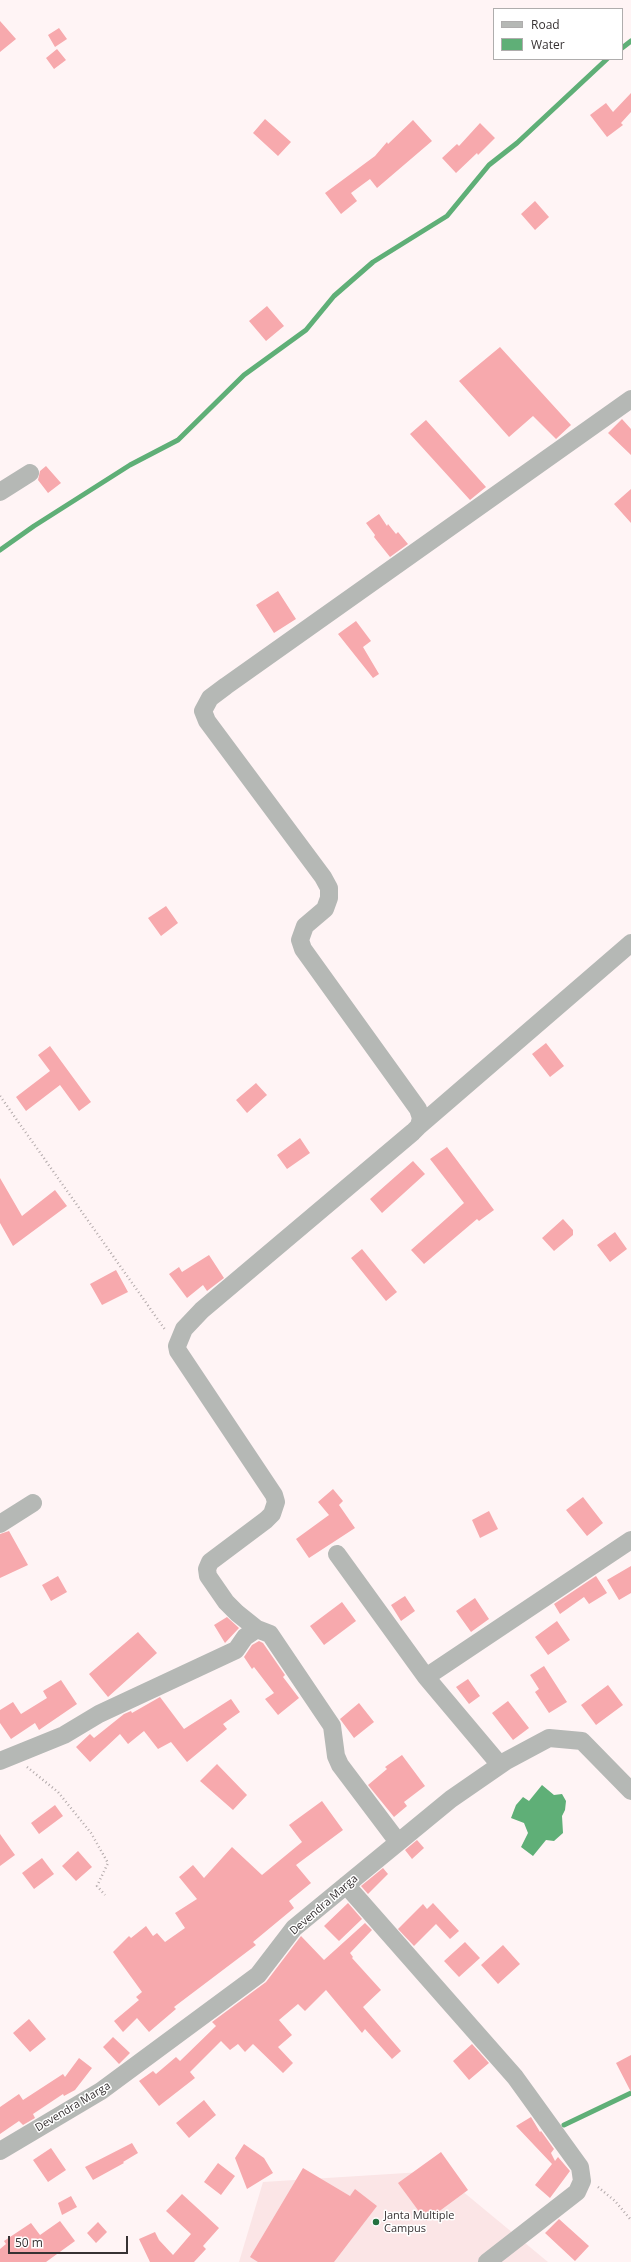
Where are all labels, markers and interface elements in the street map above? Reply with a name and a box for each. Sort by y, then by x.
legend [493,8,623,60]
text: Road [531,16,560,33]
text: Water [531,36,565,53]
street label: Devendra Marga [287,1872,361,1938]
street label: Devendra Marga [33,2079,113,2135]
place label: Janta Multiple Campus [384,2209,455,2235]
marker: Janta Multiple Campus [371,2217,381,2227]
scale bar [10,2228,130,2254]
text: 50 m [15,2234,43,2251]

